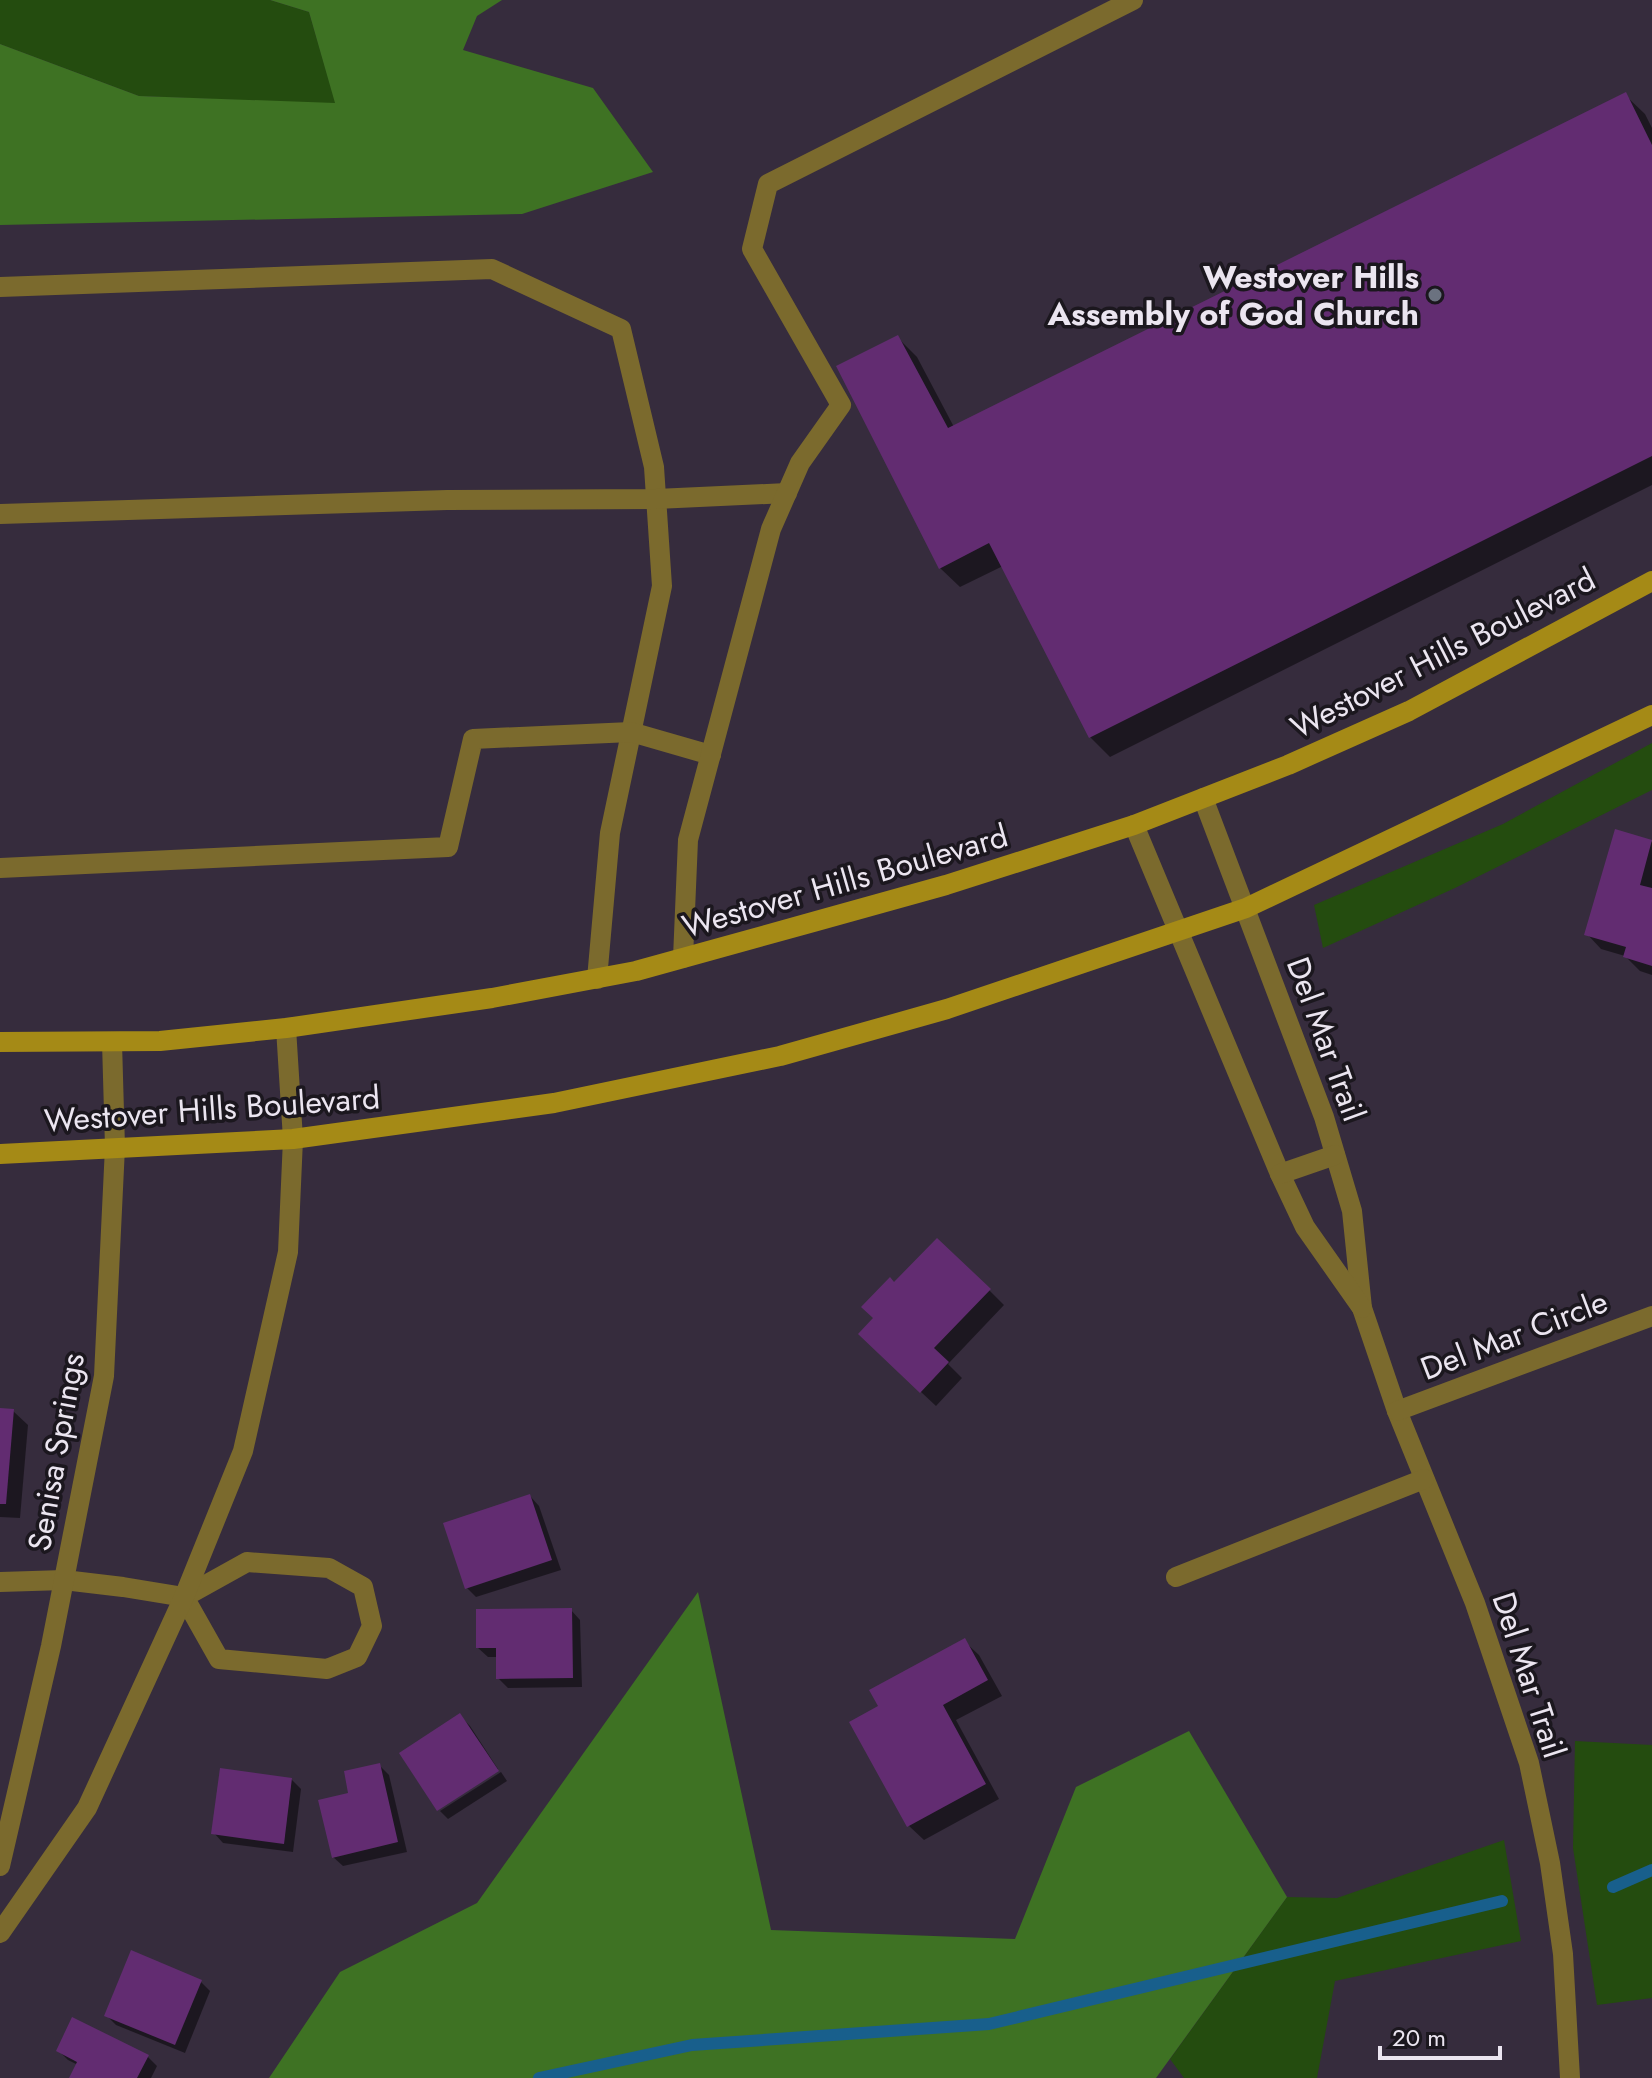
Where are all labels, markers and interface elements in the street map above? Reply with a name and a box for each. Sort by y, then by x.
place label: Westover Hills Assembly of God Church [1047,254,1419,337]
marker: Westover Hills Assembly of God Church [1426,286,1444,304]
street label: Westover Hills Boulevard [1283,556,1603,750]
street label: Westover Hills Boulevard [677,813,1013,949]
street label: Del Mar Trail [1275,951,1377,1127]
street label: Westover Hills Boulevard [43,1074,381,1144]
street label: Del Mar Circle [1414,1278,1614,1392]
street label: Senisa Springs [16,1350,96,1554]
street label: Del Mar Trail [1481,1586,1577,1764]
scale bar [1380,2010,1500,2060]
text: 20 m [1392,2020,1446,2055]

